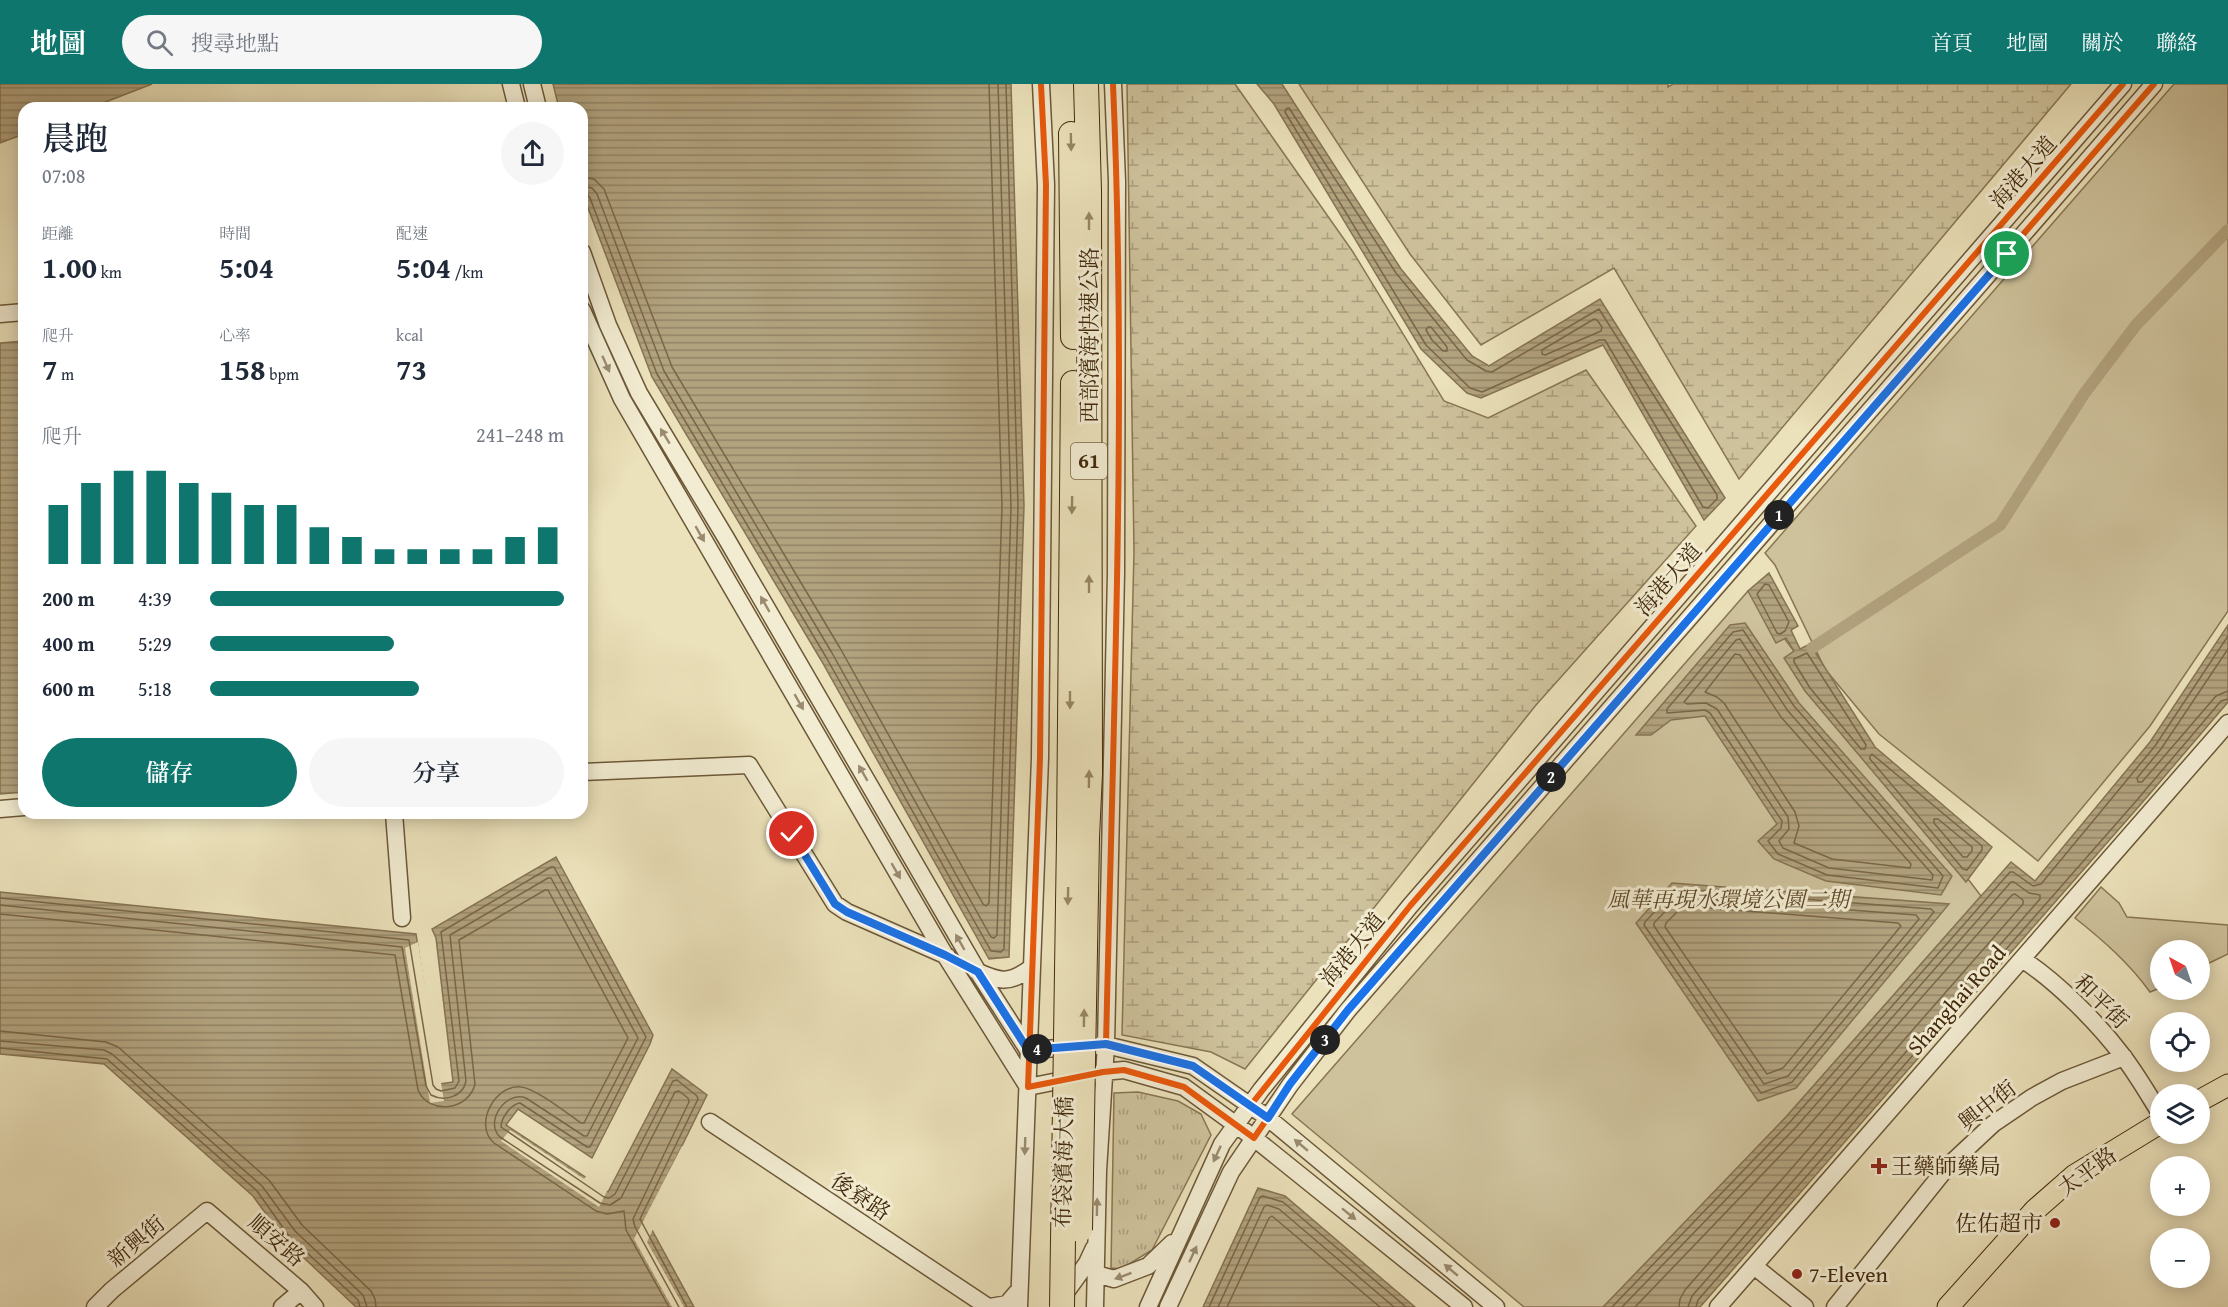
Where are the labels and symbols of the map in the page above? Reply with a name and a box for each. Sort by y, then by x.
street label: 海港大道 [1982,128,2064,216]
one-way arrow [1066,133,1076,152]
one-way arrow [1084,211,1094,230]
pin [1981,228,2032,279]
street label: 西部濱海快速公路 [1073,247,1105,423]
one-way arrow [601,355,610,372]
one-way arrow [660,428,671,444]
road number: 61 [1071,443,1107,479]
one-way arrow [1067,496,1076,515]
pin: 1 [1764,500,1794,530]
one-way arrow [695,526,706,542]
street label: 海港大道 [1627,535,1709,623]
one-way arrow [1084,574,1094,593]
one-way arrow [760,595,770,612]
one-way arrow [1065,691,1075,710]
one-way arrow [794,694,804,711]
pin: 2 [1536,762,1566,792]
one-way arrow [857,765,868,781]
one-way arrow [1085,769,1094,788]
pin [766,808,817,859]
one-way arrow [891,863,902,879]
park label: 風華再現水環境公園二期 [1607,883,1853,915]
one-way arrow [1064,886,1073,905]
street label: 海港大道 [1312,905,1392,993]
one-way arrow [955,933,965,950]
street label: Shanghai Road [1899,938,2013,1062]
north arrow [2150,940,2210,1000]
street label: 和平街 [2067,966,2137,1036]
one-way arrow [1079,1008,1089,1027]
pin: 3 [1310,1025,1340,1055]
pin: 4 [1022,1034,1052,1064]
street label: 興中街 [1951,1072,2023,1138]
street label: 布袋濱海大橋 [1046,1096,1080,1228]
one-way arrow [1021,1136,1030,1155]
one-way arrow [1294,1139,1309,1152]
street label: 太平路 [2051,1139,2123,1203]
one-way arrow [1213,1145,1222,1162]
place label: 王藥師藥局 [1891,1150,2001,1182]
marker: 王藥師藥局 [1872,1159,1886,1173]
street label: 後寮路 [825,1164,897,1228]
one-way arrow [1092,1197,1102,1216]
street label: 順安路 [242,1206,312,1274]
place label: 佐佑超市 [1955,1207,2043,1239]
street label: 新興街 [100,1208,172,1274]
one-way arrow [1341,1208,1357,1221]
marker: 佐佑超市 [2048,1216,2062,1230]
one-way arrow [1188,1245,1197,1262]
place label: 7-Eleven [1809,1258,1889,1290]
one-way arrow [1443,1263,1459,1276]
marker: 7-Eleven [1790,1267,1804,1281]
one-way arrow [1114,1271,1132,1281]

